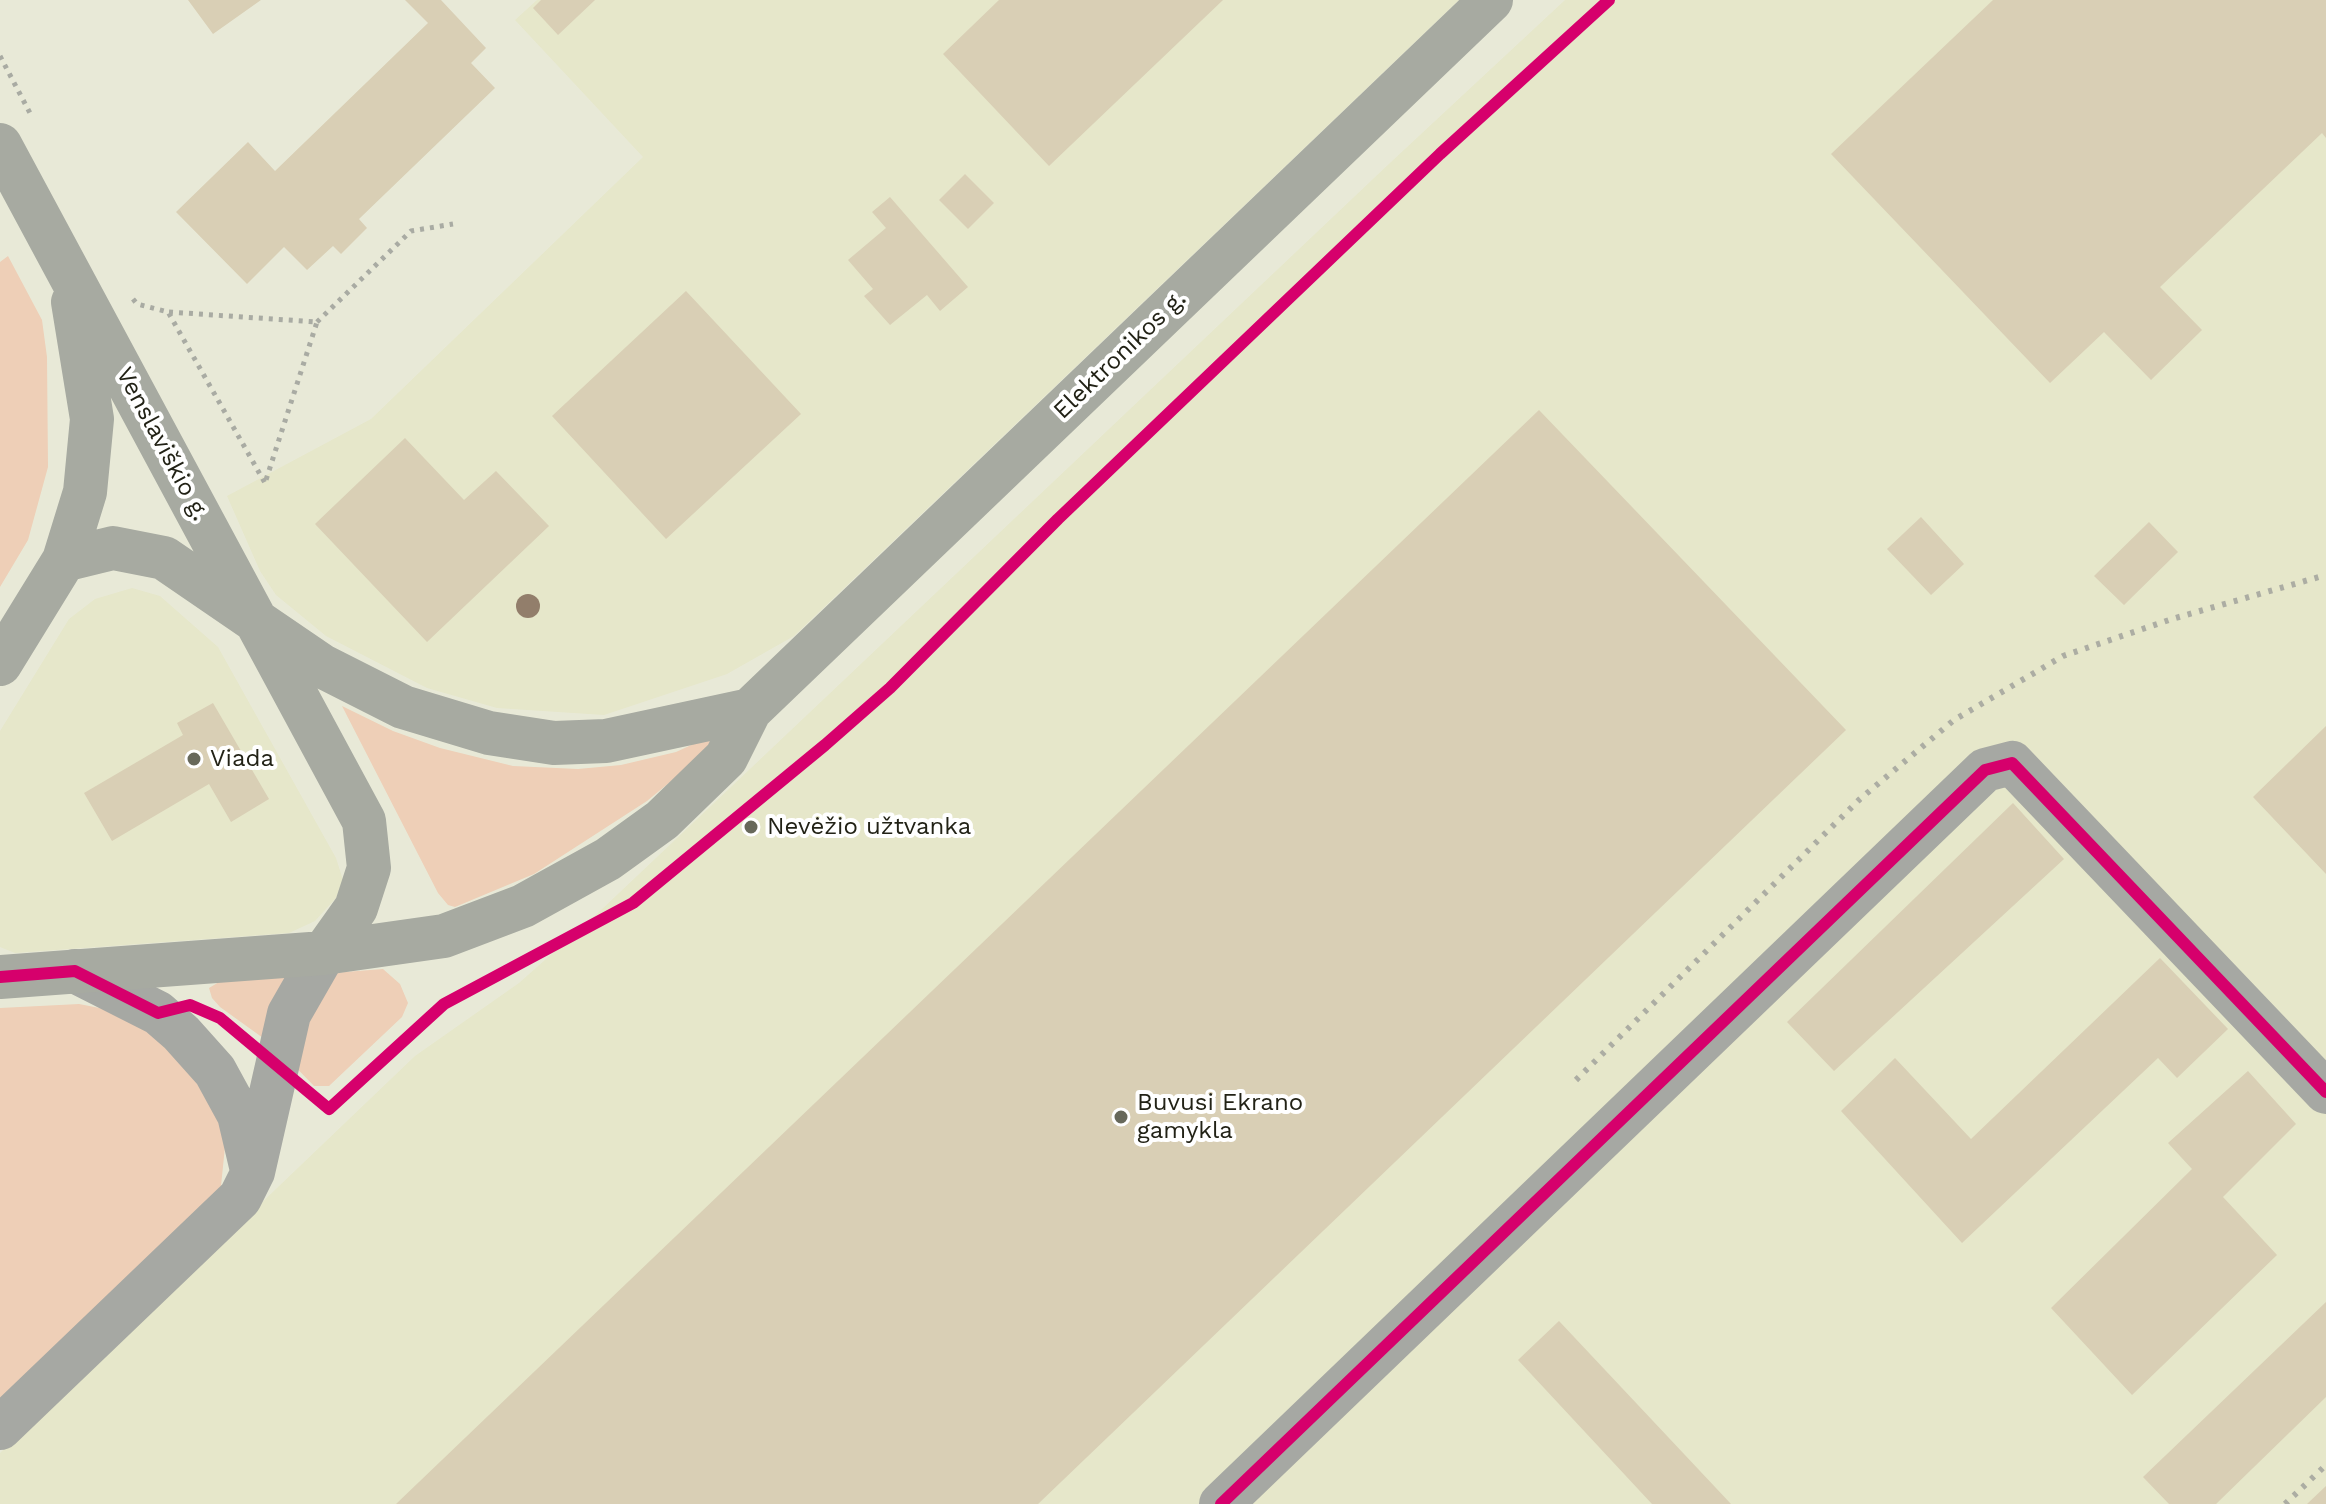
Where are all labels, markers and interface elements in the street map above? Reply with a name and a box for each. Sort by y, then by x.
street label: Elektronikos g. [1048,285,1192,425]
street label: Venslaviškio g. [109,362,215,526]
place label: Viada [210,745,274,773]
marker: Viada [185,750,203,768]
place label: Nevėžio užtvanka [767,813,971,841]
marker: Nevėžio užtvanka [742,818,760,836]
place label: Buvusi Ekrano gamykla [1137,1089,1303,1145]
marker: Buvusi Ekrano gamykla [1112,1108,1130,1126]

